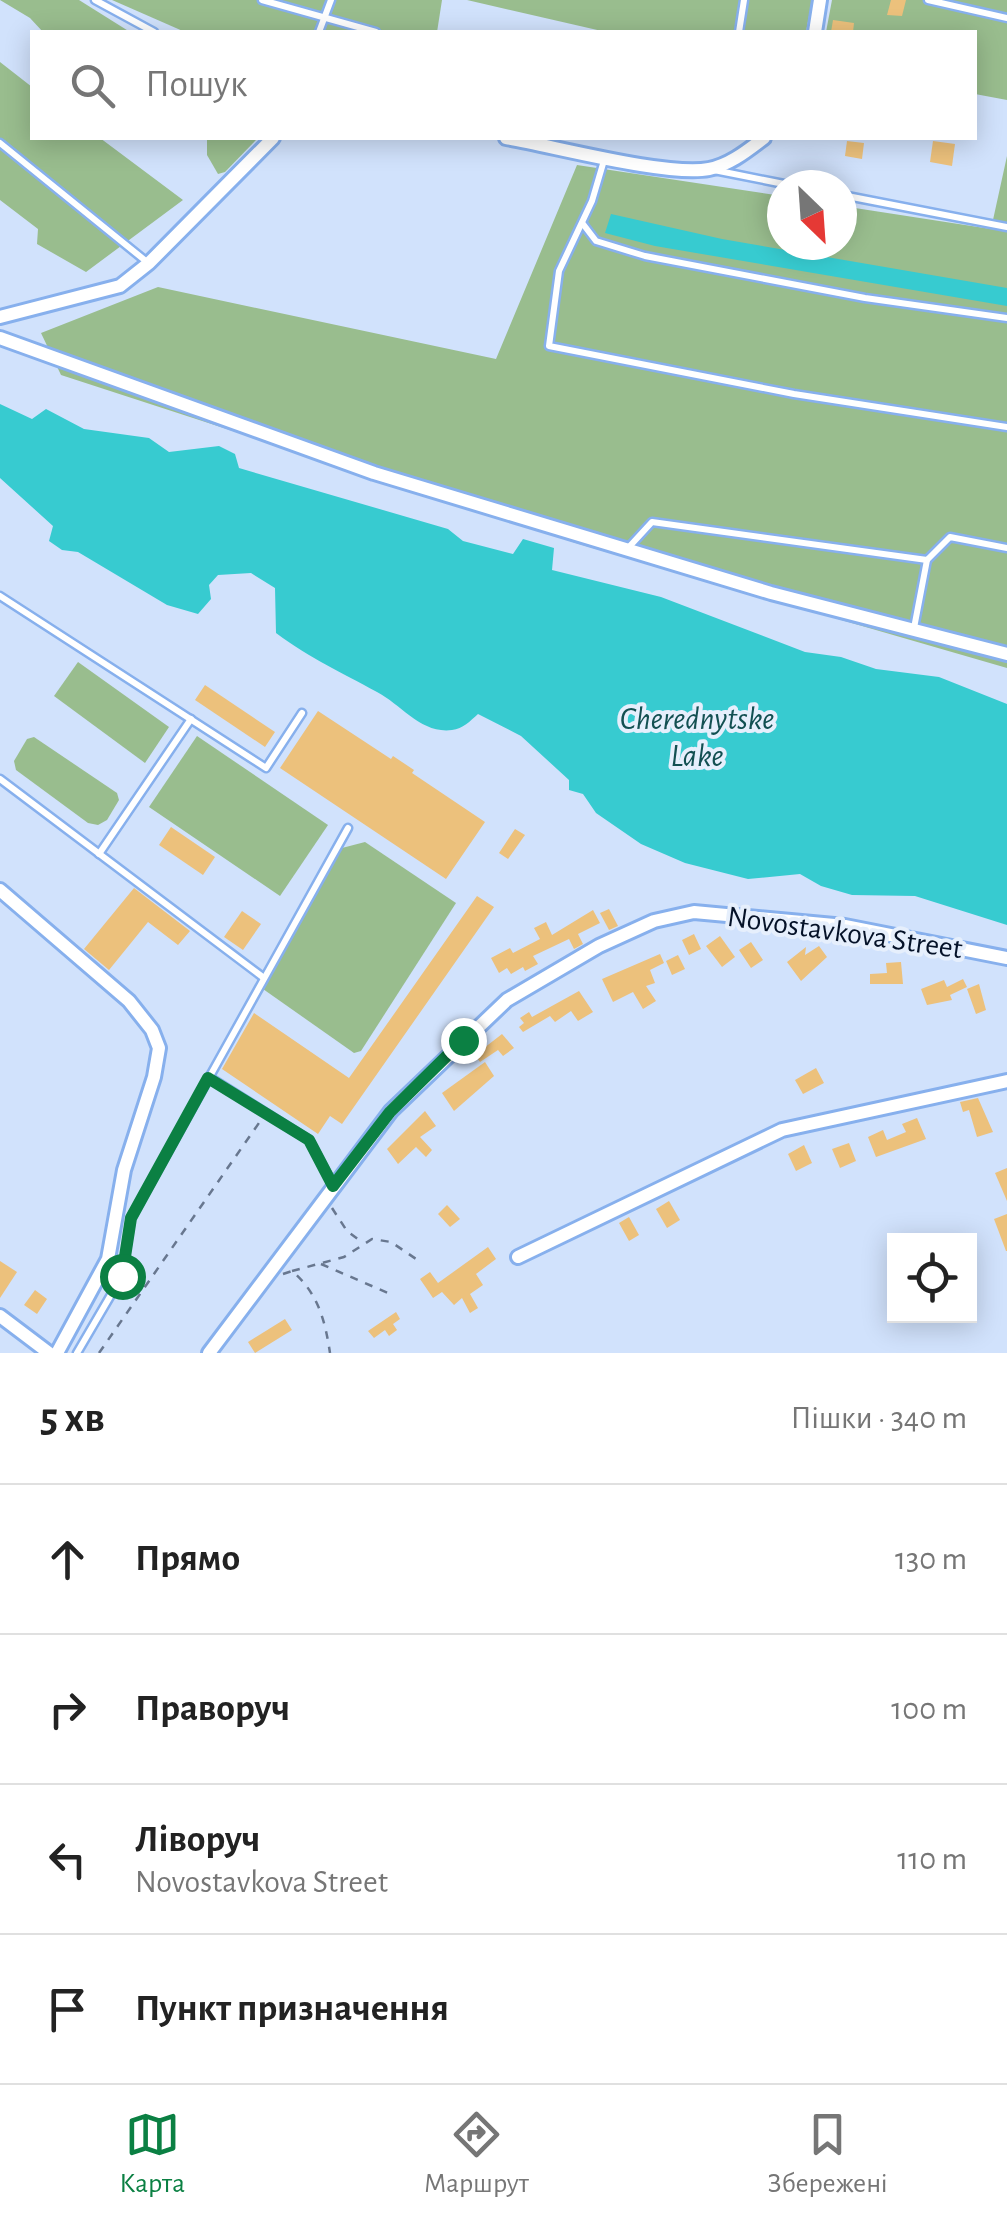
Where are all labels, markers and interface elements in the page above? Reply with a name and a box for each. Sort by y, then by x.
search box [30,30,977,140]
icon: search [65,58,120,113]
text: Пошук [145,66,248,104]
north arrow [767,170,857,260]
water label: Cherednytske Lake [620,703,774,772]
street label: Novostavkova Street [725,902,965,964]
route end [441,1018,487,1064]
map controls [887,1233,977,1323]
button: locate [887,1233,977,1323]
route start [100,1254,146,1300]
text: 5 хв [40,1397,105,1439]
text: Пішки · 340 m [790,1402,967,1434]
icon: ahead [40,1532,95,1587]
text: Прямо [135,1540,240,1578]
text: 130 m [895,1543,967,1575]
icon: right [40,1682,95,1737]
text: Праворуч [135,1690,290,1728]
text: 100 m [891,1693,967,1725]
text: Ліворуч [135,1821,260,1859]
icon: left [40,1832,95,1887]
text: 110 m [897,1843,967,1875]
text: Novostavkova Street [135,1866,388,1898]
icon: arrive [40,1982,95,2037]
text: Пункт призначення [135,1990,449,2028]
tab: Карта [119,2107,185,2201]
tab: Маршрут [424,2107,529,2201]
tab: Збережені [767,2107,888,2201]

